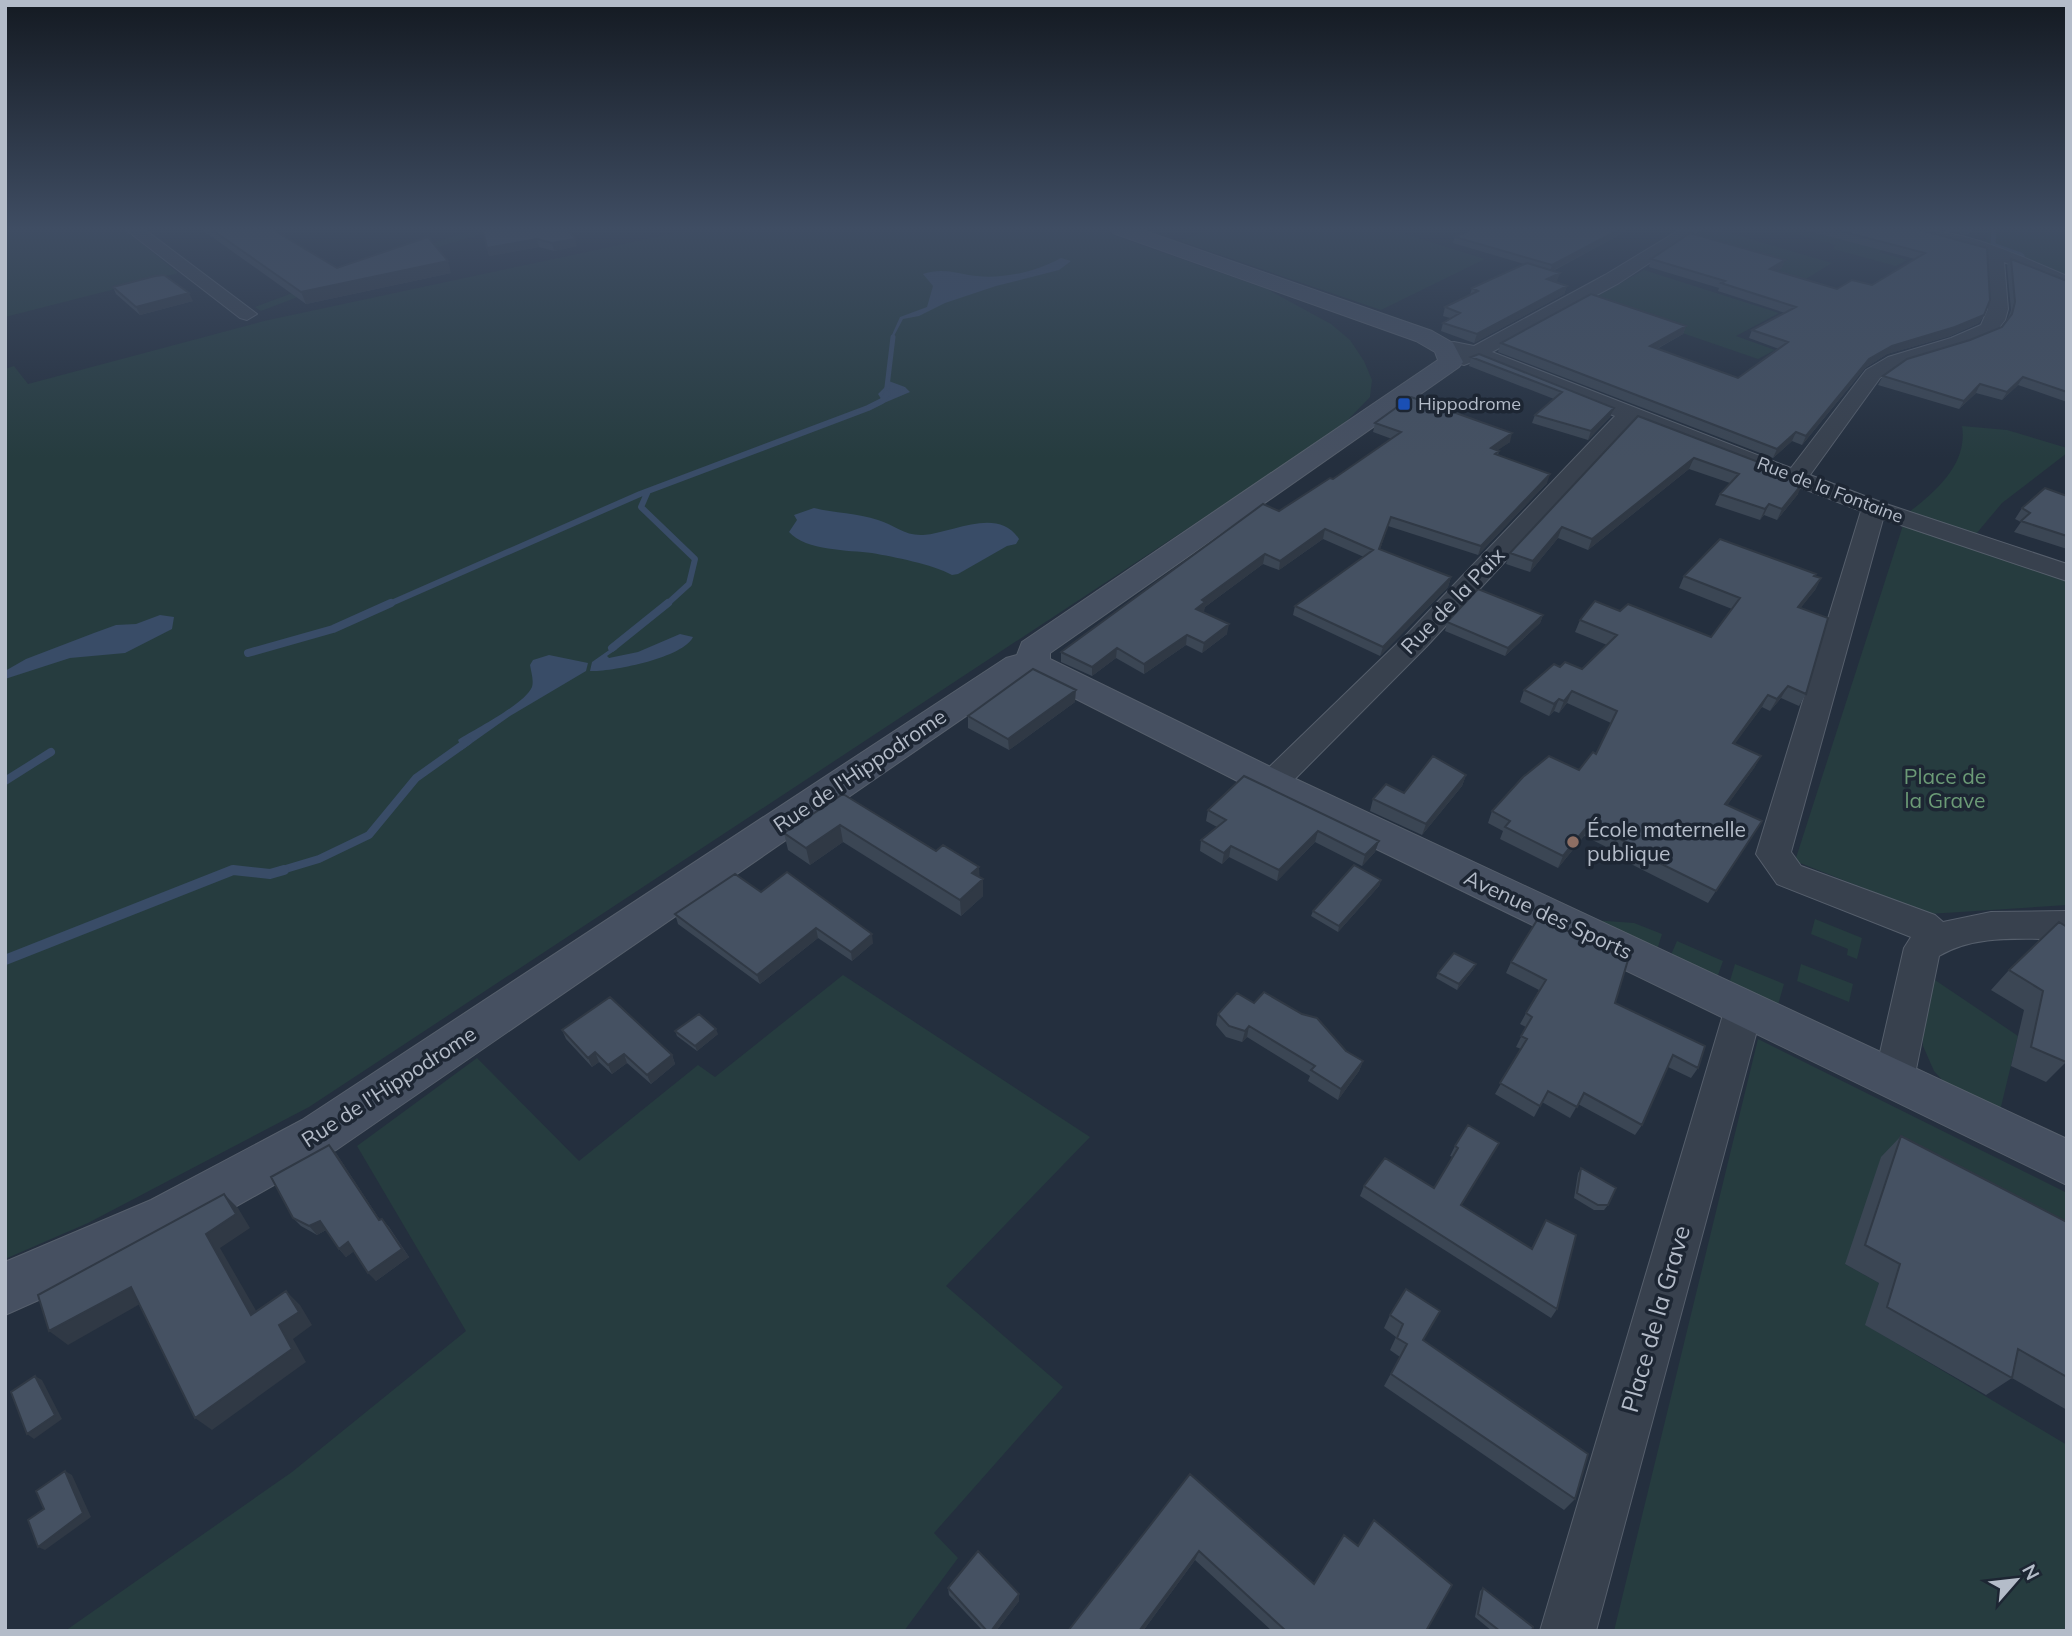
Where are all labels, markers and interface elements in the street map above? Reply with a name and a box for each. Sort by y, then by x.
place label: Hippodrome [1418,392,1521,415]
marker: Hippodrome [1396,396,1412,412]
street label: Rue de la Fontaine [1754,451,1907,528]
street label: Rue de la Paix [1395,542,1510,659]
street label: Rue de l'Hippodrome [768,703,951,838]
park label: Place de la Grave [1904,763,1986,813]
place label: École maternelle publique [1587,816,1746,866]
marker: École maternelle publique [1565,834,1581,850]
street label: Avenue des Sports [1460,864,1636,964]
street label: Rue de l'Hippodrome [296,1020,481,1152]
street label: Place de la Grave [1614,1222,1696,1416]
north arrow [1981,1545,2051,1615]
text: N [2017,1560,2045,1584]

